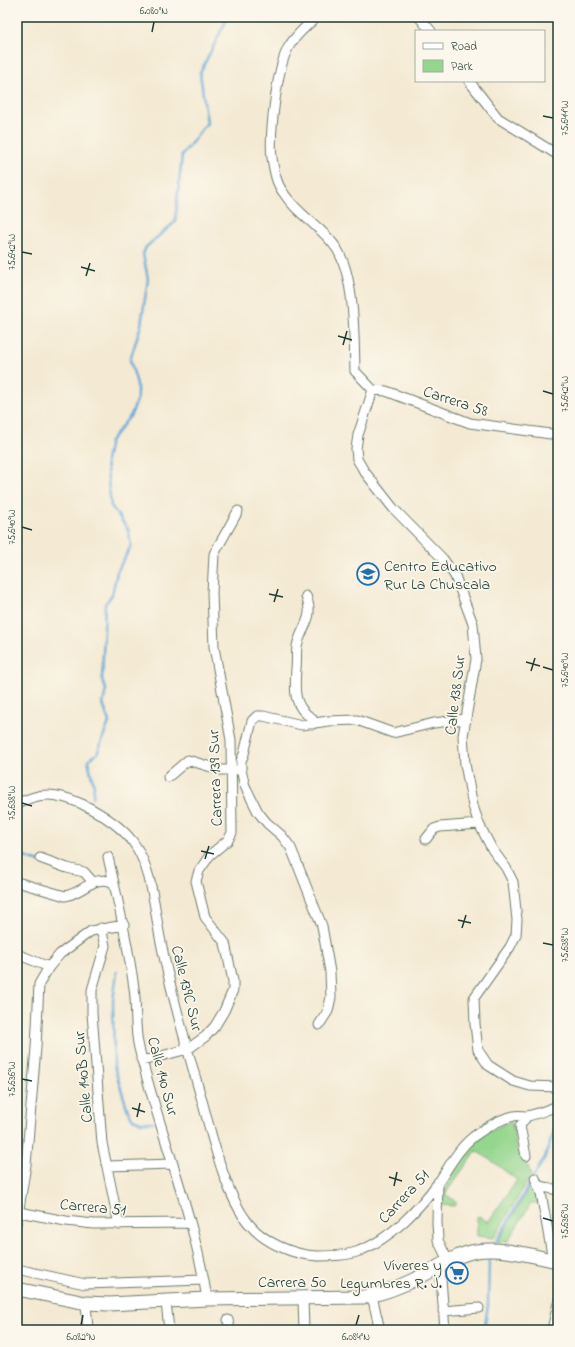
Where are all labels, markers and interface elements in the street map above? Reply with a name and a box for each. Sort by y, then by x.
text: 6.080°N [140,4,168,19]
legend [415,30,545,82]
text: Road [451,38,477,56]
text: Park [451,58,473,76]
text: 75.644°W [558,100,573,135]
text: 75.642°W [5,234,20,270]
text: 75.642°W [558,376,573,412]
street label: Carrera 58 [420,380,491,424]
text: 75.640°W [5,509,20,545]
place label: Centro Educativo Rur La Chuscala [384,555,497,597]
school or university icon: Centro Educativo Rur La Chuscala [355,561,381,587]
text: 75.640°W [558,652,573,688]
street label: Calle 138 Sur [439,654,473,736]
street label: Carrera 139 Sur [202,729,230,827]
text: 75.638°W [5,785,20,820]
text: 75.638°W [558,927,573,962]
street label: Calle 139C Sur [164,943,208,1034]
street label: Calle 140B Sur [68,1030,100,1124]
street label: Calle 140 Sur [140,1034,184,1119]
text: 75.636°W [5,1061,20,1097]
street label: Carrera 51 [373,1165,436,1230]
street label: Carrera 51 [59,1193,127,1223]
text: 75.636°W [558,1203,573,1239]
place label: Víveres y Legumbres R. J. [340,1254,442,1296]
supermarket icon: Víveres y Legumbres R. J. [444,1260,470,1286]
street label: Carrera 50 [258,1271,326,1295]
text: 6.082°N [67,1330,96,1345]
text: 6.084°N [342,1330,370,1345]

